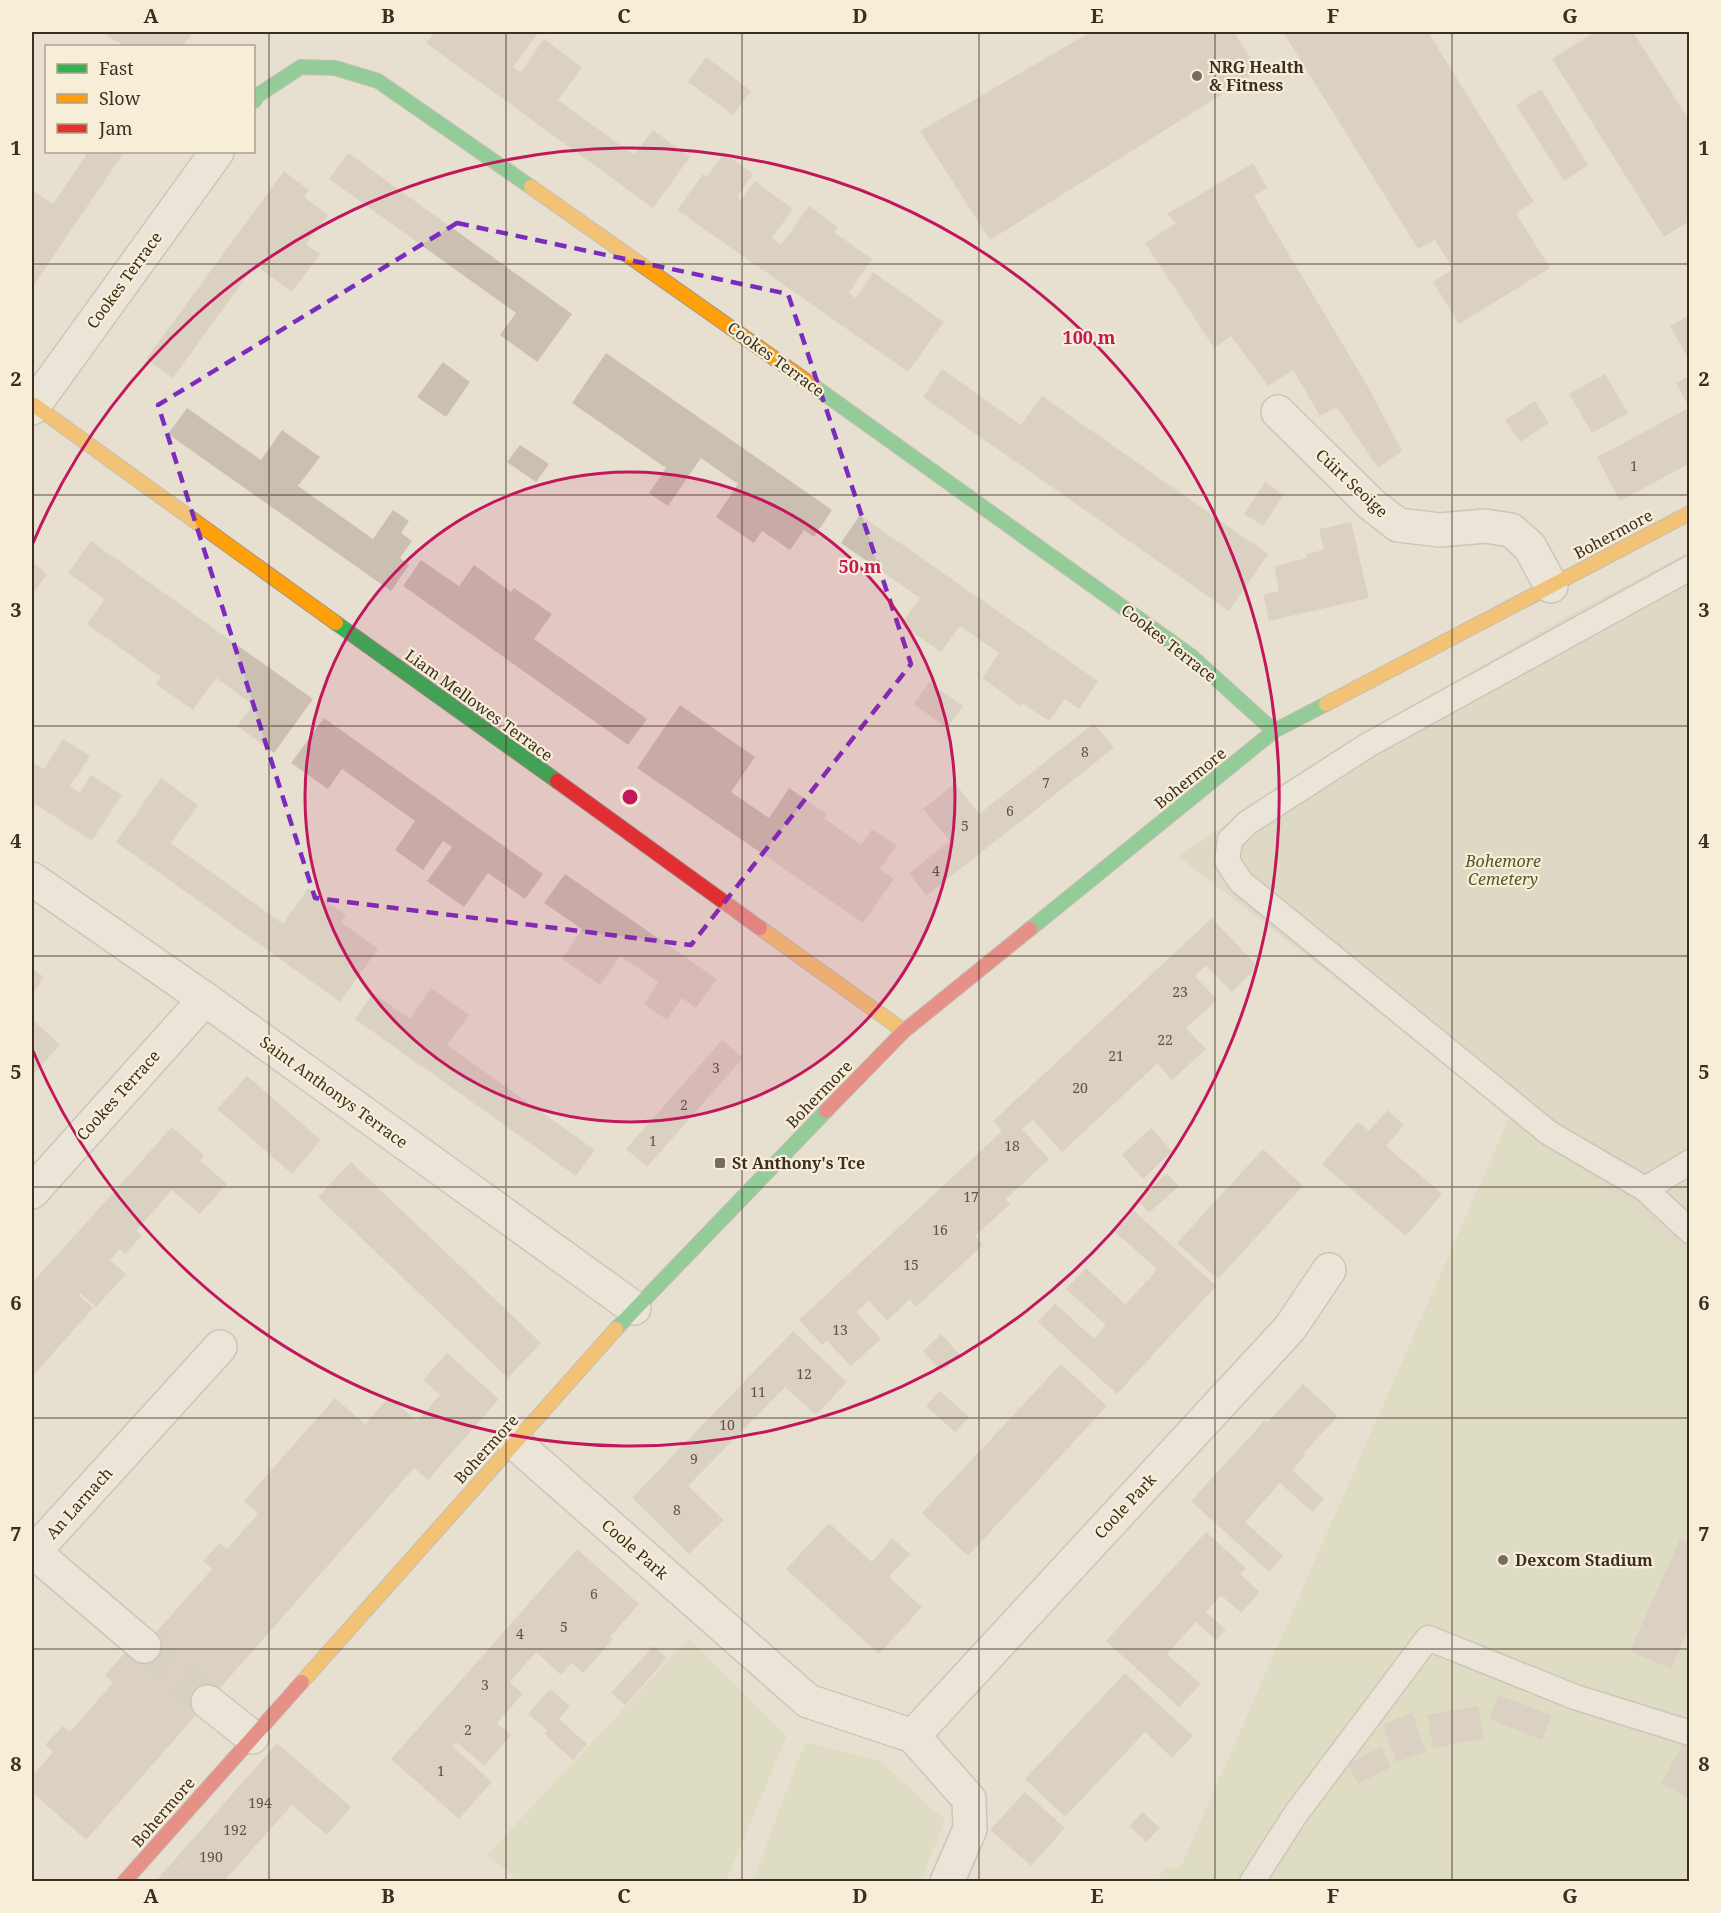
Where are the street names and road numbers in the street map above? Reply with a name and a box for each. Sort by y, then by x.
street label: Cookes Terrace [81,227,167,333]
street label: Cookes Terrace [723,316,829,402]
street label: Cúirt Seoige [1311,444,1393,522]
street label: Bohermore [1570,504,1656,564]
street label: Cookes Terrace [1117,599,1221,687]
street label: Liam Mellowes Terrace [401,644,557,766]
street label: Bohermore [1150,742,1230,814]
street label: Saint Anthonys Terrace [256,1031,412,1153]
street label: Cookes Terrace [71,1045,165,1145]
street label: Bohermore [781,1055,857,1133]
street label: Bohermore [449,1410,523,1488]
street label: An Larnach [41,1462,117,1544]
street label: Coole Park [1089,1468,1161,1543]
street label: Coole Park [597,1514,673,1584]
street label: Bohermore [126,1772,200,1852]

